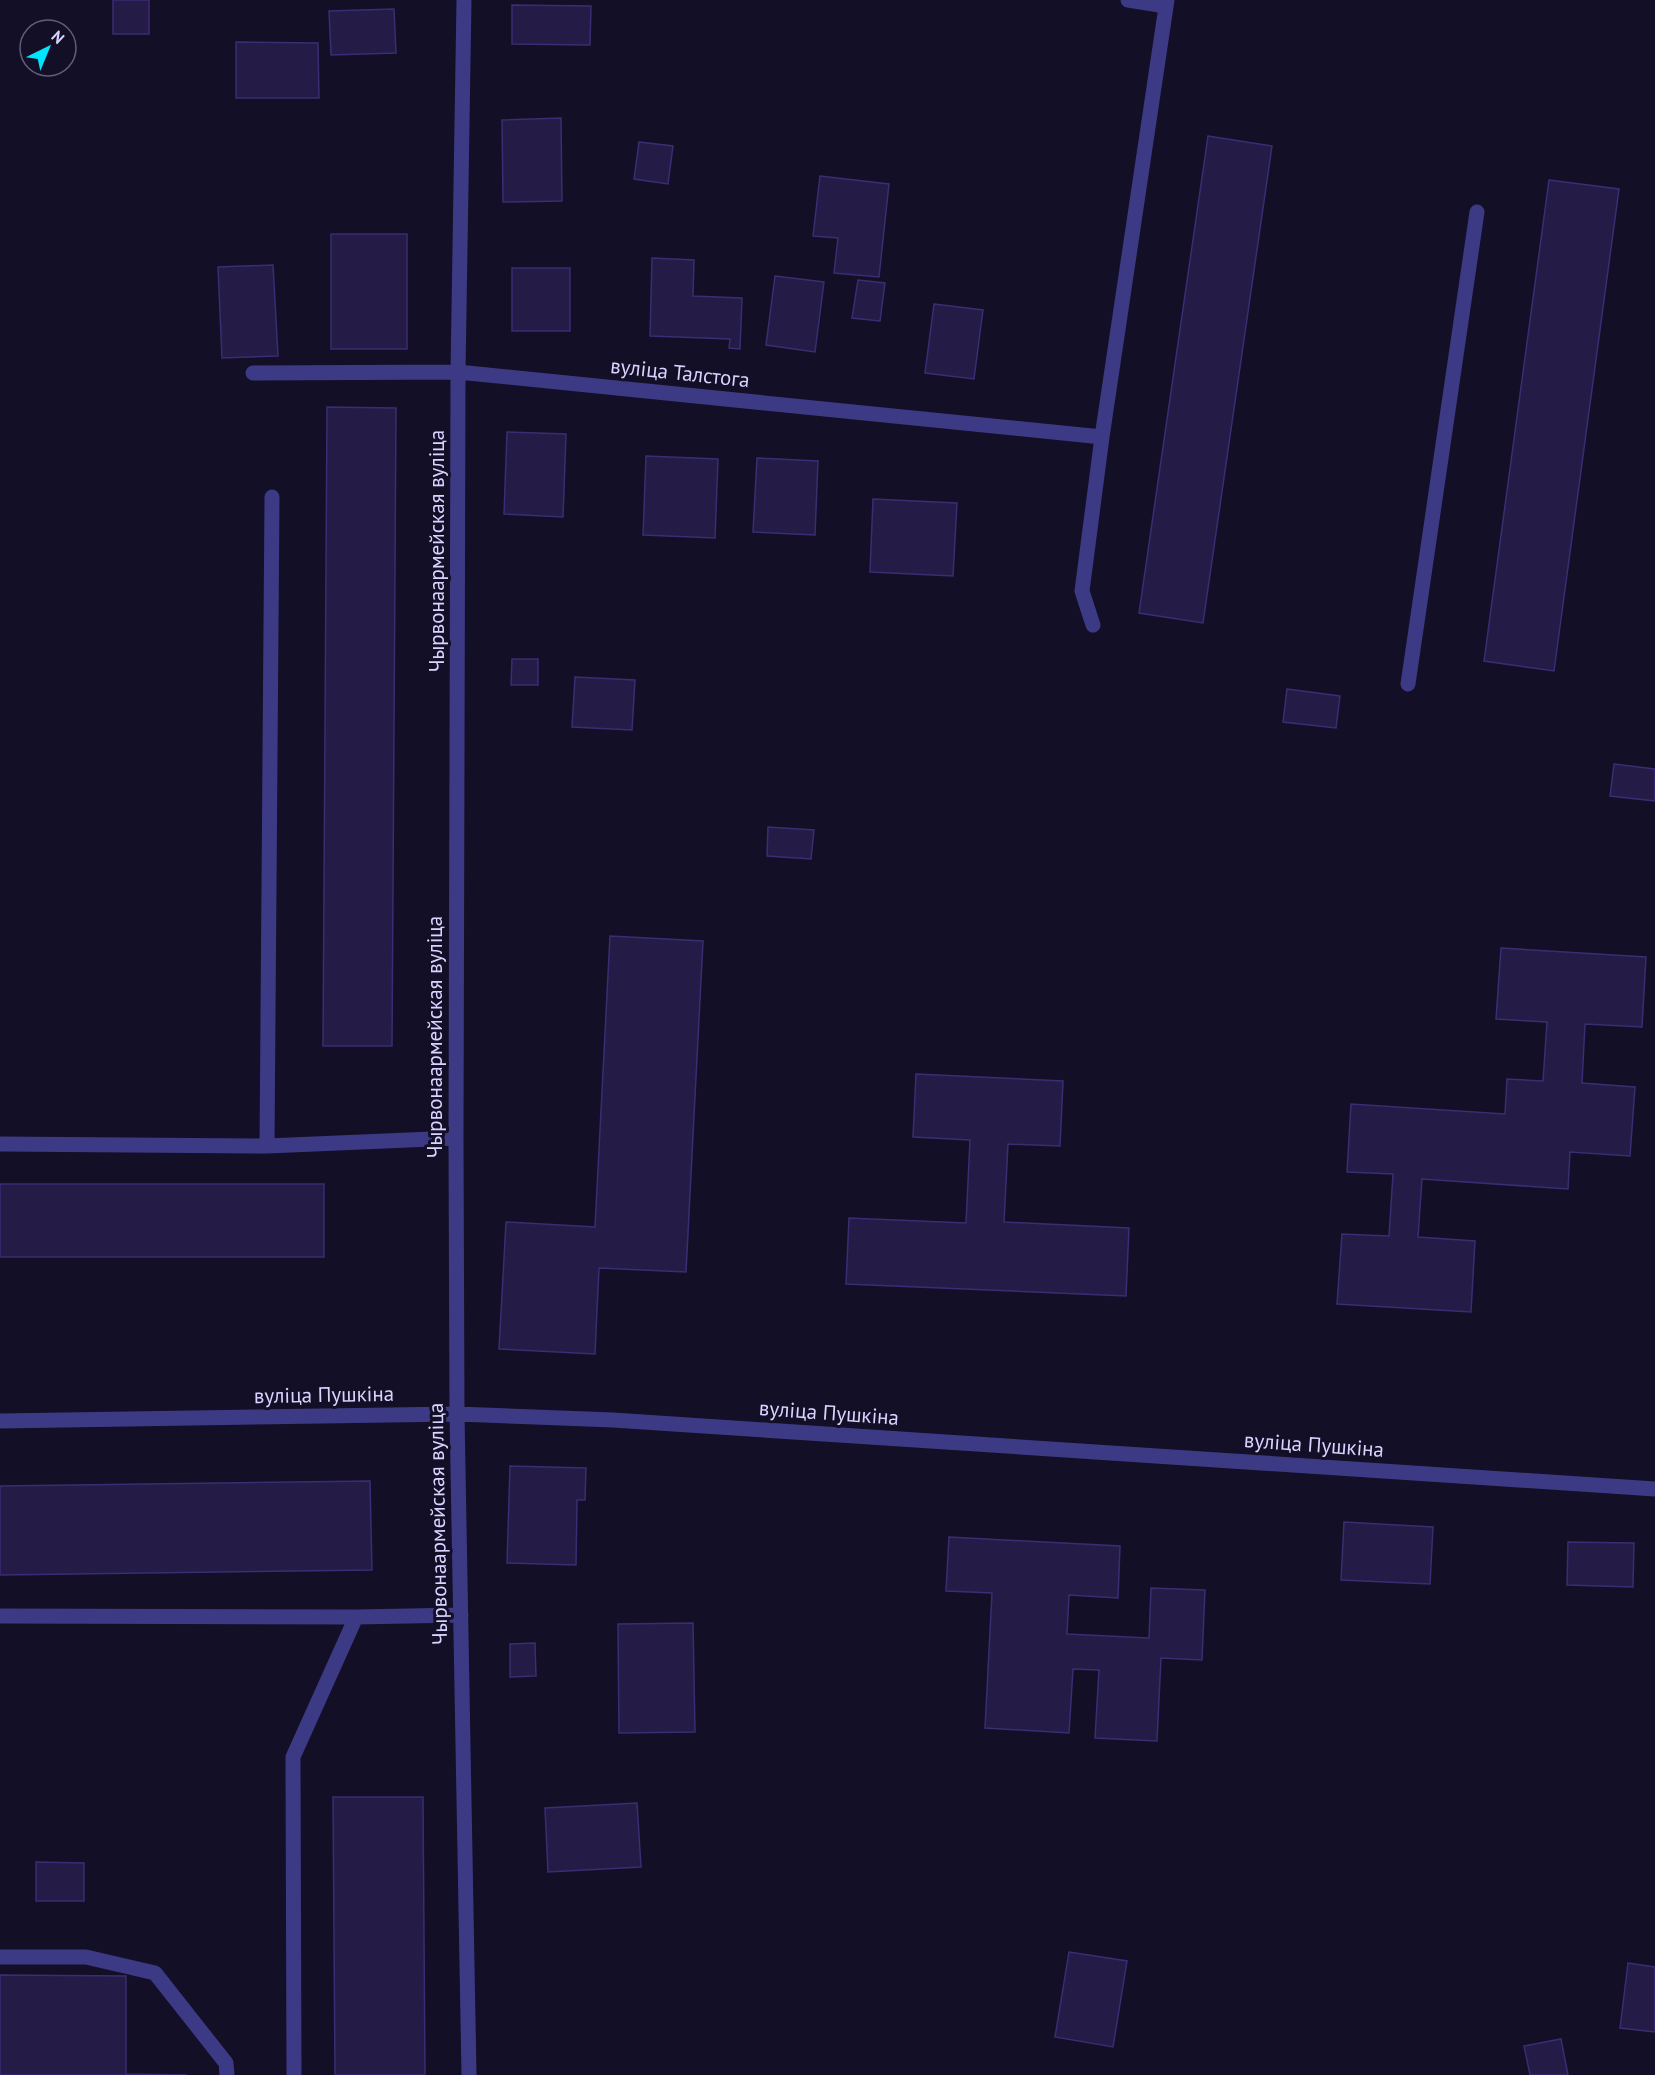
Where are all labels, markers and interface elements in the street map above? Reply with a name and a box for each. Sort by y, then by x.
north arrow [18,18,78,78]
text: N [48,26,69,48]
street label: вуліца Талстога [609,352,751,393]
street label: Чырвонаармейская вуліца [423,430,450,672]
street label: Чырвонаармейская вуліца [421,916,448,1158]
street label: вуліца Пушкіна [254,1380,394,1409]
street label: вуліца Пушкіна [758,1394,900,1431]
street label: Чырвонаармейская вуліца [422,1403,453,1645]
street label: вуліца Пушкіна [1243,1426,1385,1463]

